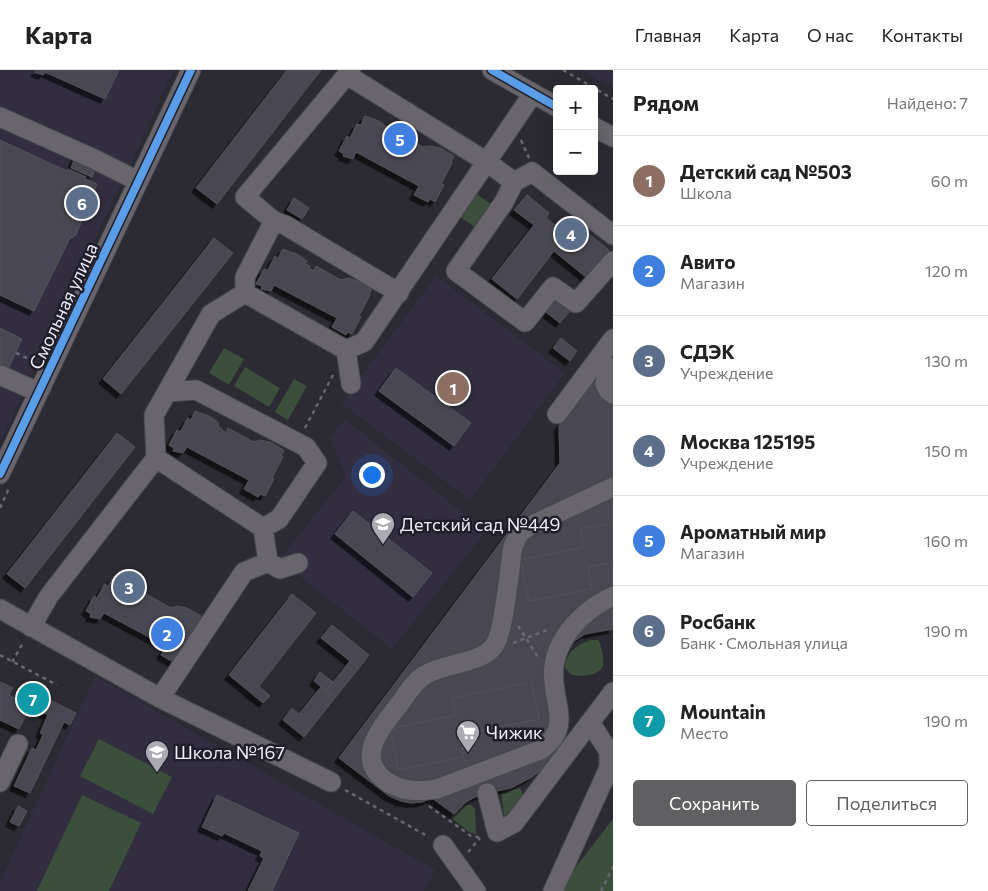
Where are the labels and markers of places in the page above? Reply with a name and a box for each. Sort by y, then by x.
pin: 5 [384,120,416,158]
pin: 6 [66,184,98,222]
pin: 4 [555,215,587,253]
pin: 1 [437,369,469,407]
school or university icon: Детский сад №449 [370,511,396,545]
place label: Детский сад №449 [400,513,560,535]
pin: 3 [113,568,145,606]
pin: 2 [151,615,183,653]
pin: 7 [17,680,49,718]
supermarket icon: Чижик [455,719,481,753]
place label: Чижик [486,721,543,743]
school or university icon: Школа №167 [144,739,170,773]
place label: Школа №167 [174,741,285,763]

